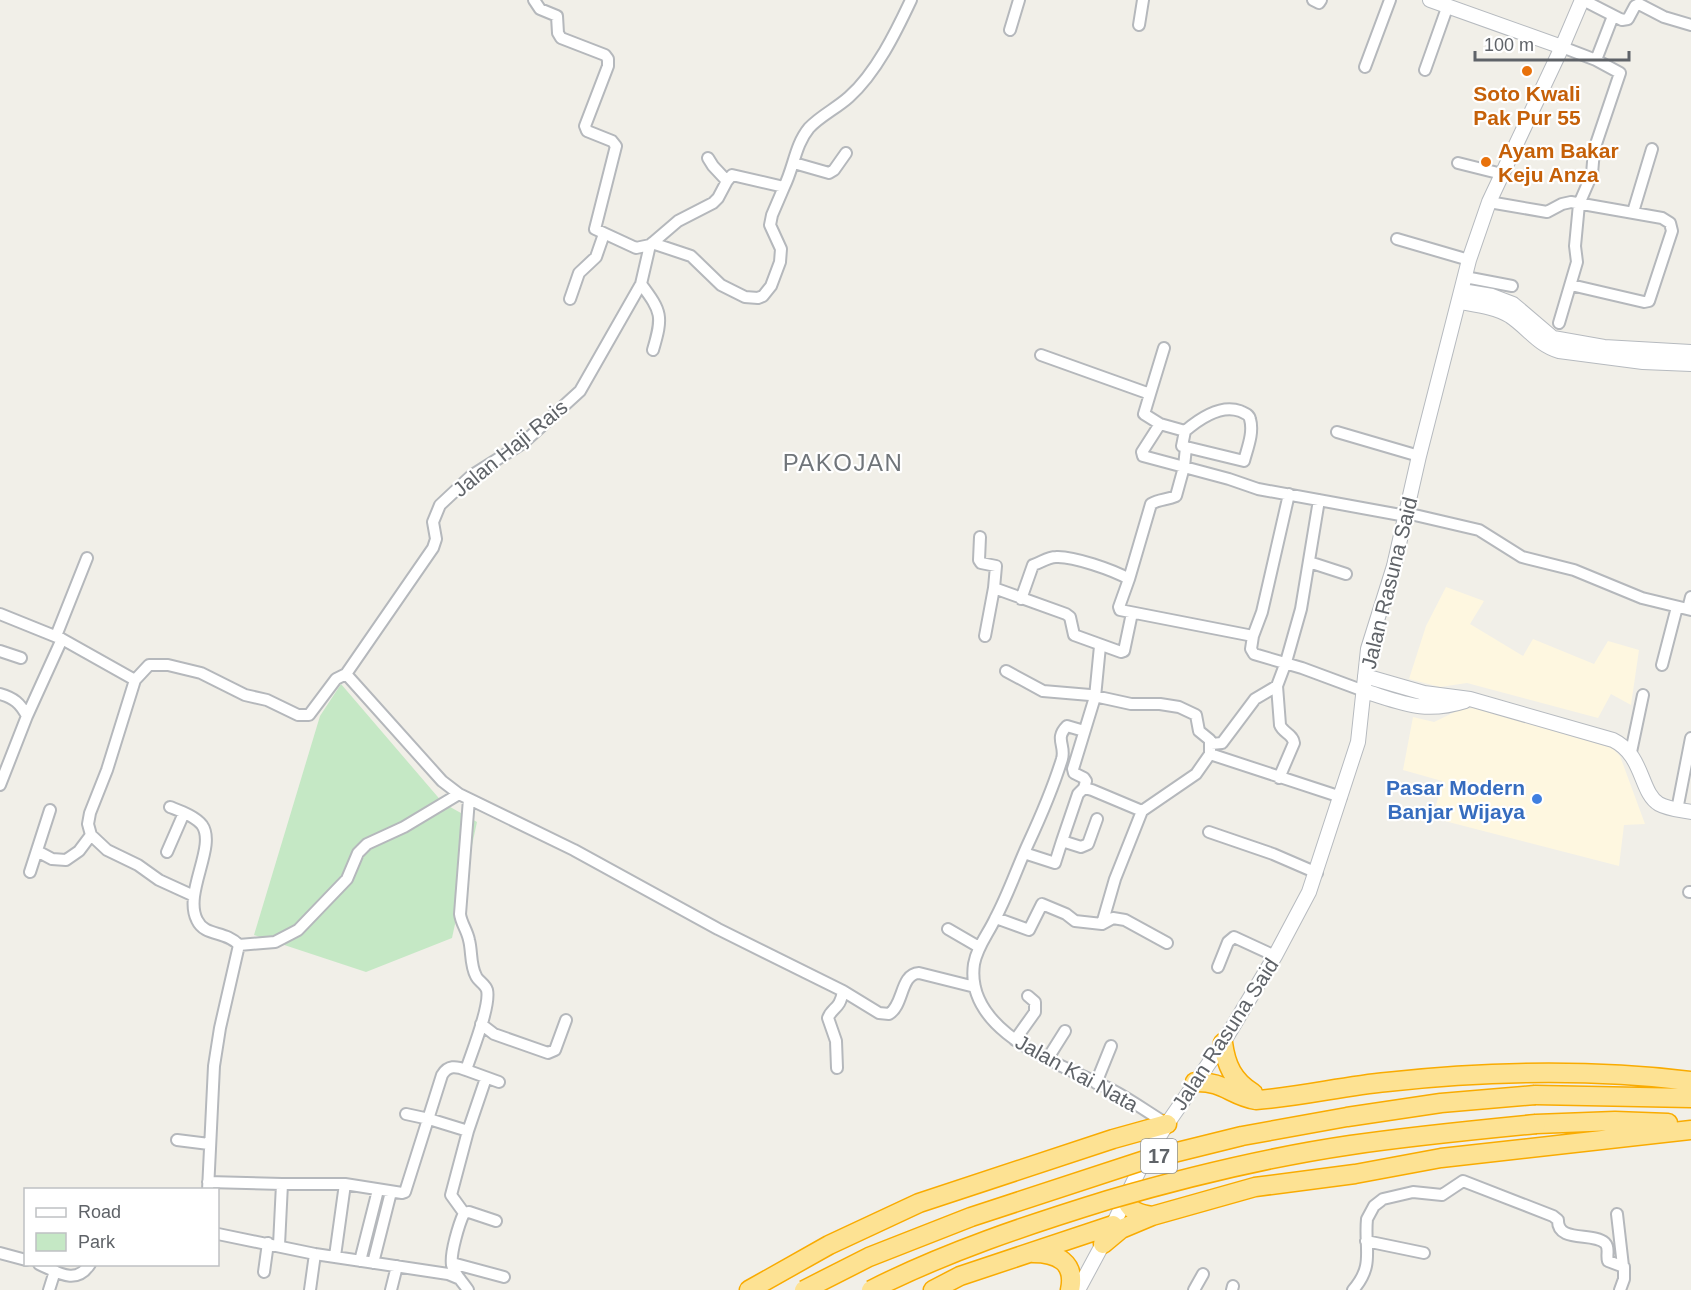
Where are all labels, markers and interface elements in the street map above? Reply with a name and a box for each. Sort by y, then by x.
scale bar [1475,24,1630,62]
text: 100 m [1484,35,1534,55]
marker: Soto Kwali Pak Pur 55 [1520,64,1534,78]
place label: Soto Kwali Pak Pur 55 [1473,82,1581,129]
place label: Ayam Bakar Keju Anza [1498,139,1619,186]
marker: Ayam Bakar Keju Anza [1479,155,1493,169]
street label: Jalan Haji Rais [448,395,572,501]
district label: PAKOJAN [783,449,903,476]
street label: Jalan Rasuna Said [1357,495,1421,671]
place label: Pasar Modern Banjar Wijaya [1386,776,1525,823]
marker: Pasar Modern Banjar Wijaya [1530,792,1544,806]
street label: Jalan Rasuna Said [1167,954,1283,1114]
street label: Jalan Kai Nata [1012,1030,1143,1116]
road number: 17 [1141,1139,1177,1173]
legend [24,1188,219,1266]
text: Road [78,1202,121,1222]
text: Park [78,1232,116,1252]

